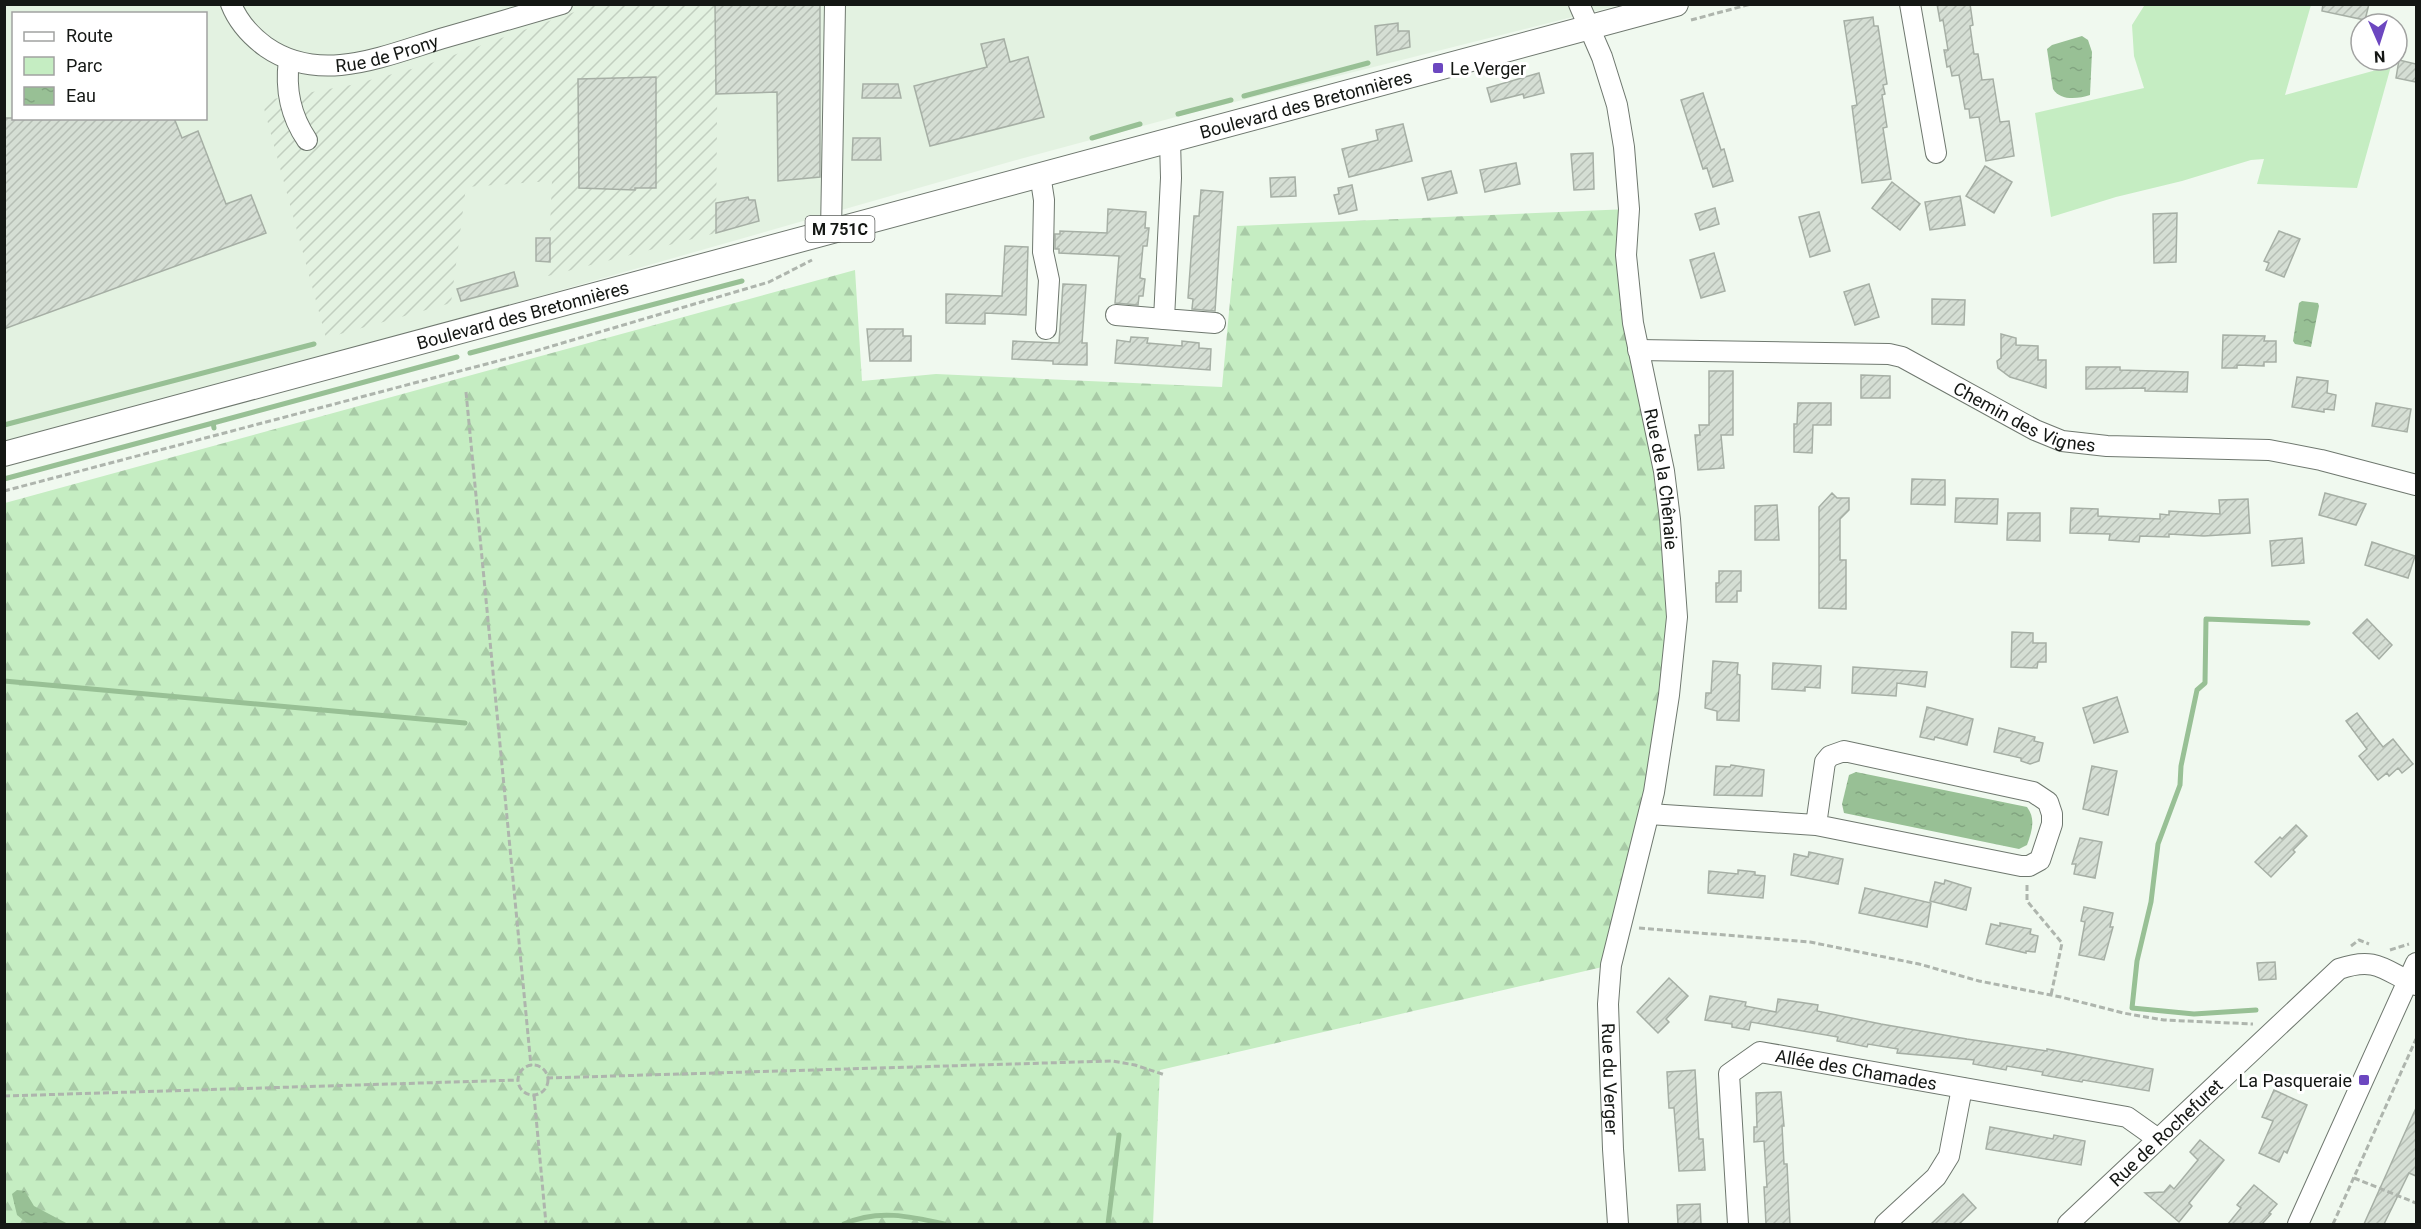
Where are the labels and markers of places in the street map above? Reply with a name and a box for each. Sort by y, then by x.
place label: Le Verger [1450,58,1526,79]
marker: Le Verger [1431,61,1445,75]
place label: La Pasqueraie [2239,1070,2352,1091]
marker: La Pasqueraie [2357,1073,2371,1087]

